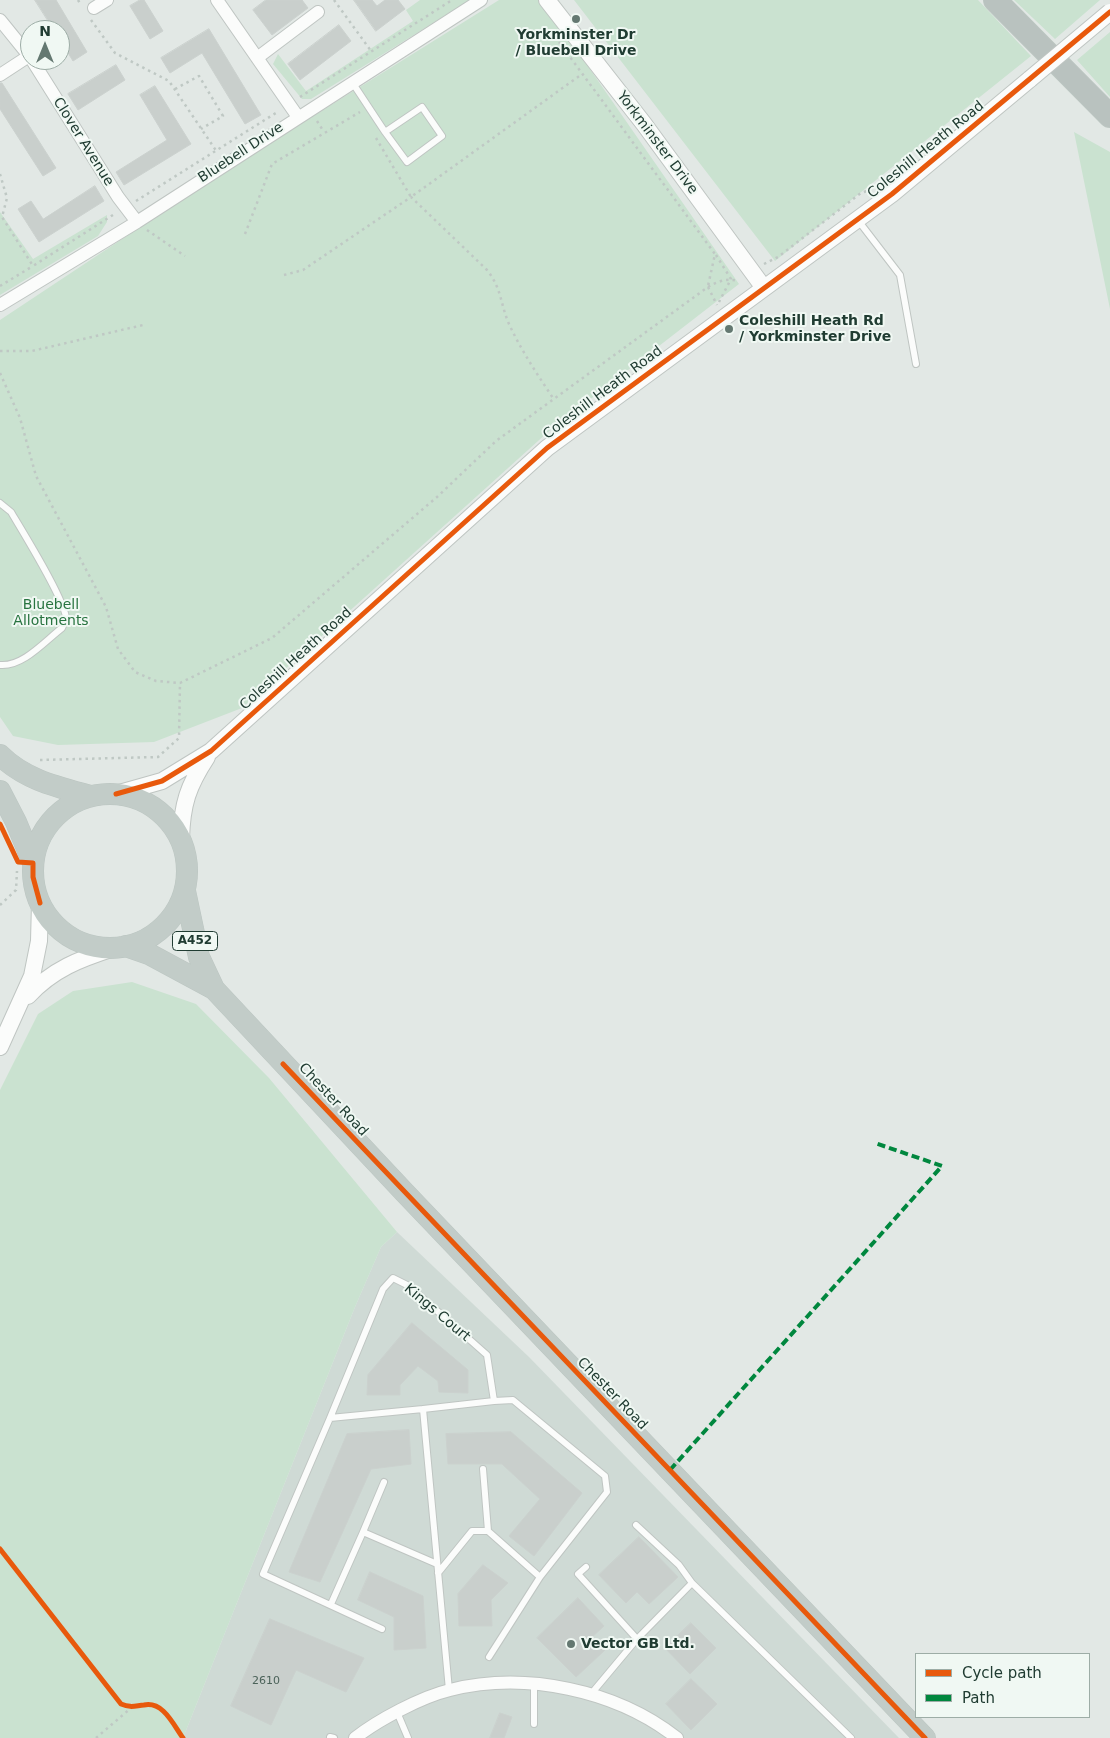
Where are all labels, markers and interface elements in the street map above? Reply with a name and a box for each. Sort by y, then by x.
marker: Yorkminster Dr / Bluebell Drive [570,13,582,25]
north arrow [20,20,70,70]
text: N [39,23,51,39]
place label: Yorkminster Dr / Bluebell Drive [516,27,636,59]
street label: Yorkminster Drive [613,88,701,198]
street label: Clover Avenue [49,95,117,189]
street label: Coleshill Heath Road [864,98,988,202]
street label: Bluebell Drive [195,119,287,187]
place label: Coleshill Heath Rd / Yorkminster Drive [739,313,891,346]
marker: Coleshill Heath Rd / Yorkminster Drive [723,323,735,335]
street label: Coleshill Heath Road [540,343,666,443]
park label: Bluebell Allotments [13,597,89,630]
street label: Coleshill Heath Road [237,604,355,714]
road number: A452 [172,931,218,950]
street label: Chester Road [295,1060,371,1140]
street label: Kings Court [401,1281,473,1345]
street label: Chester Road [573,1354,651,1434]
place label: Vector GB Ltd. [581,1636,695,1652]
marker: Vector GB Ltd. [565,1638,577,1650]
legend [915,1653,1090,1718]
text: Cycle path [962,1664,1042,1682]
house number: 2610 [252,1674,280,1688]
text: Path [962,1689,995,1707]

